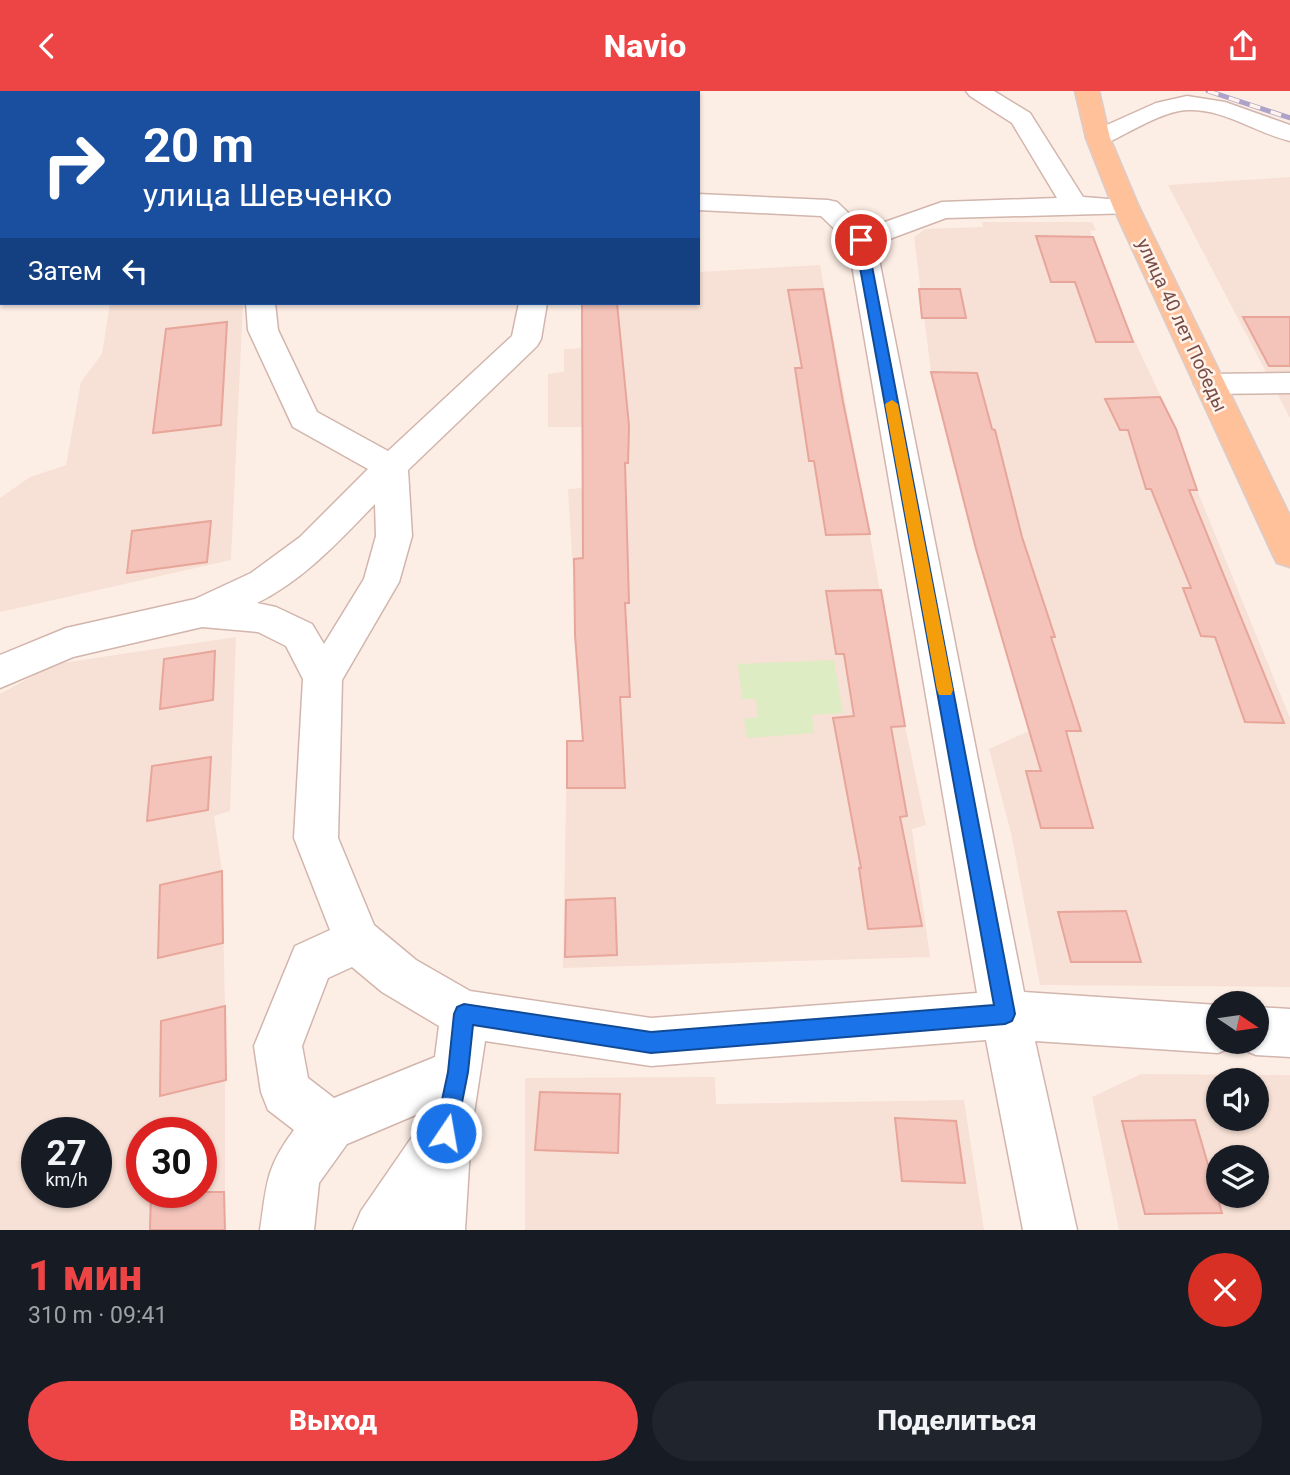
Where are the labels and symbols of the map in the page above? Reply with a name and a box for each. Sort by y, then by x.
pin [831,210,891,270]
street label: улица 40 лет Победы [1132,235,1232,415]
north arrow [1206,991,1269,1053]
position arrow [409,1096,483,1170]
speed limit sign: 30 [126,1117,217,1208]

